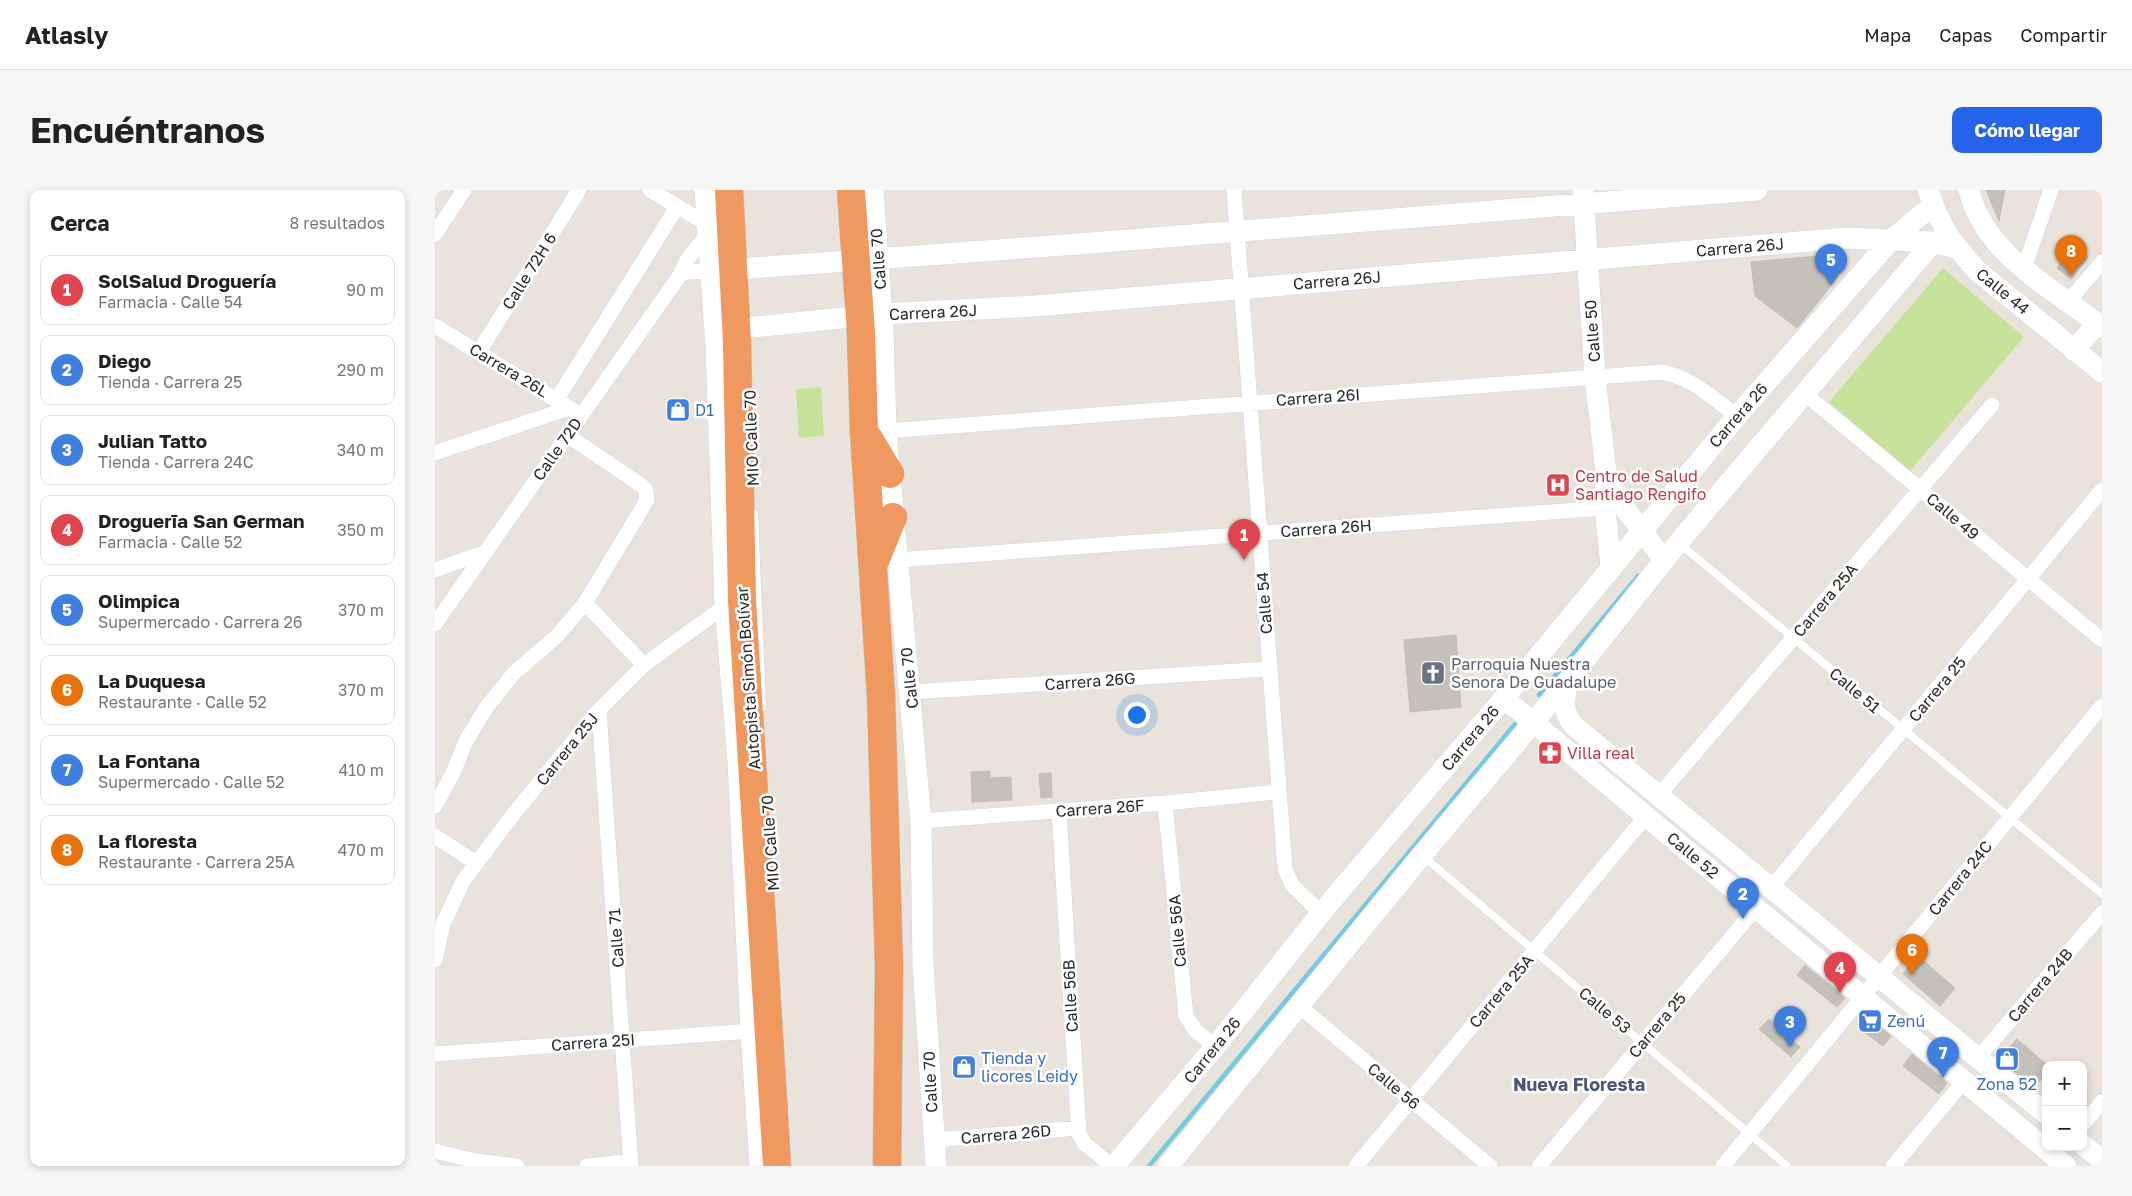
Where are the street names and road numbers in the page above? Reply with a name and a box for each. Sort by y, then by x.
street label: Calle 70 [866,228,890,290]
street label: Calle 72H 6 [497,229,561,313]
street label: Carrera 26J [1695,233,1785,261]
street label: Calle 44 [1972,263,2034,319]
street label: Carrera 26J [1292,266,1382,294]
street label: Calle 50 [1580,299,1604,363]
street label: Carrera 26J [888,300,978,324]
street label: Carrera 26L [466,339,552,401]
street label: Carrera 26 [1704,378,1772,452]
street label: Carrera 26I [1275,384,1361,410]
street label: MIO Calle 70 [739,390,763,486]
street label: Calle 72D [528,414,586,484]
street label: Calle 49 [1923,488,1983,544]
street label: Carrera 26H [1280,515,1372,541]
street label: Carrera 25A [1788,559,1862,641]
street label: Calle 54 [1252,571,1276,635]
street label: Autopista Simón Bolívar [732,586,764,770]
street label: Calle 70 [896,646,922,710]
street label: Carrera 25 [1904,652,1970,726]
street label: Calle 51 [1825,663,1885,717]
street label: Carrera 26G [1044,668,1136,694]
street label: Carrera 26 [1437,701,1503,775]
street label: Carrera 25J [532,708,602,790]
street label: MIO Calle 70 [757,794,783,892]
street label: Carrera 26F [1055,795,1145,821]
street label: Calle 52 [1663,827,1723,883]
street label: Carrera 24C [1924,836,1996,919]
street label: Calle 56A [1164,894,1190,968]
street label: Calle 71 [604,907,628,968]
street label: Carrera 24B [2003,944,2077,1026]
street label: Carrera 25A [1464,950,1538,1032]
street label: Calle 56B [1058,959,1082,1033]
street label: Calle 53 [1575,982,1635,1038]
street label: Carrera 25 [1624,988,1690,1062]
street label: Carrera 26 [1179,1013,1245,1087]
street label: Carrera 25I [550,1029,636,1055]
street label: Calle 70 [918,1051,942,1113]
street label: Calle 56 [1364,1058,1424,1114]
street label: Carrera 26D [960,1120,1052,1148]

